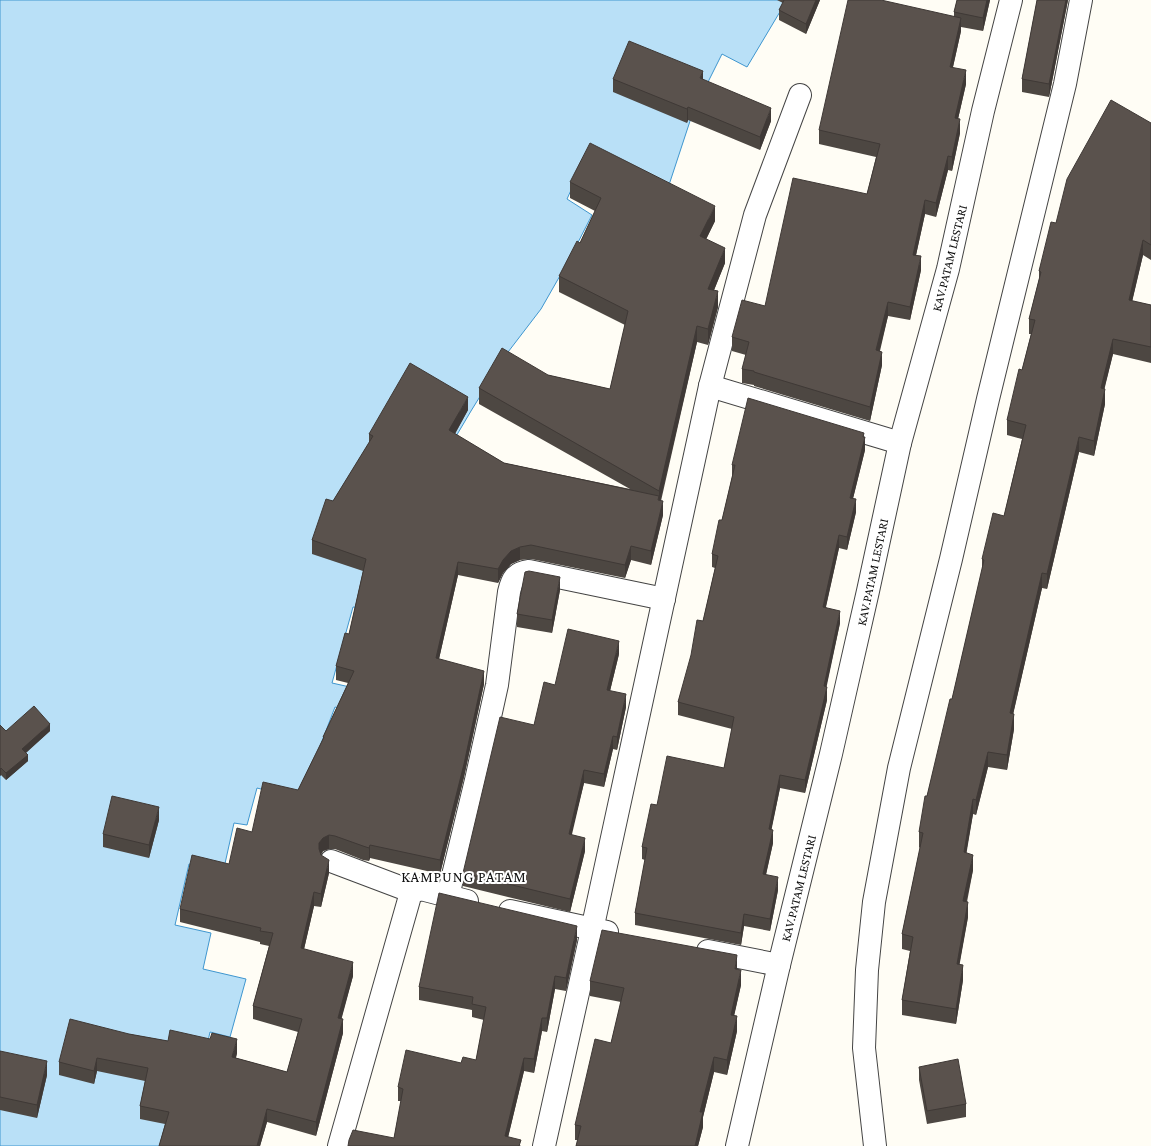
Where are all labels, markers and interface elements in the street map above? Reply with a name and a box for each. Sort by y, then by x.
street label: KAV.PATAM LESTARI [929,203,970,313]
street label: KAV.PATAM LESTARI [854,517,891,627]
street label: KAV.PATAM LESTARI [778,833,819,943]
district label: KAMPUNG PATAM [401,869,527,885]

